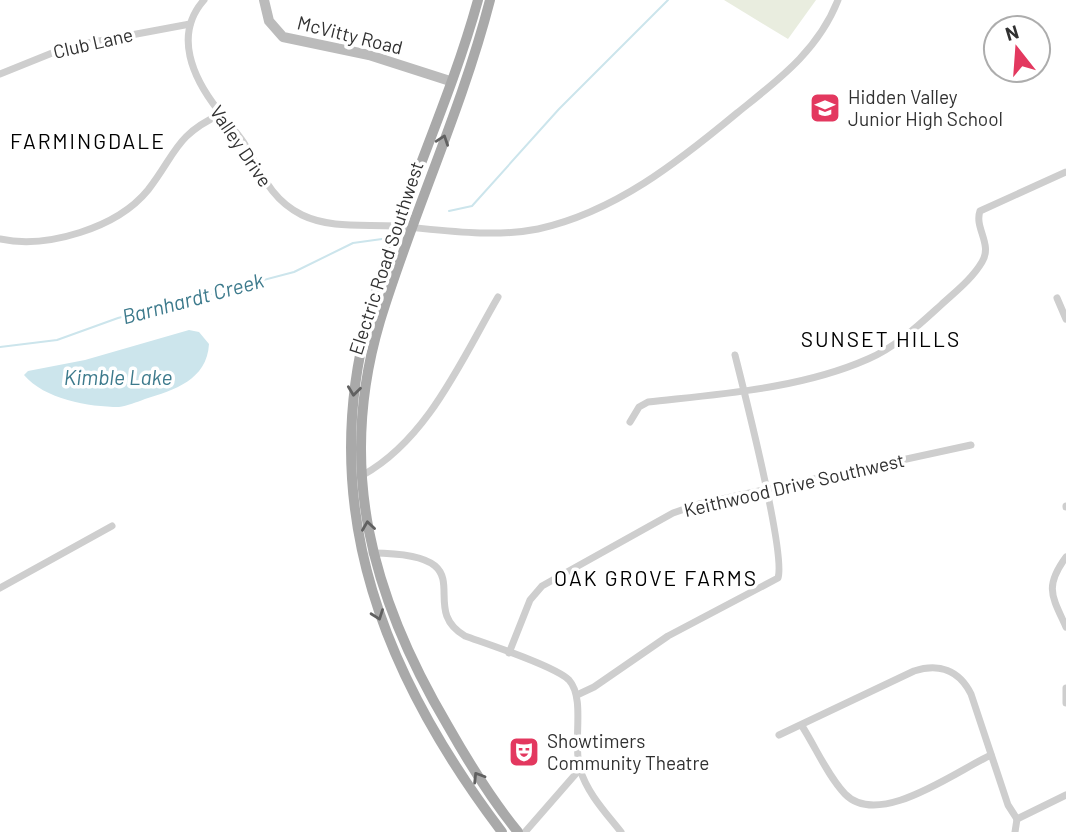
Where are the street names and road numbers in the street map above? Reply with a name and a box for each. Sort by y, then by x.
street label: McVitty Road [295,10,405,59]
street label: Club Lane [51,22,135,63]
street label: Valley Drive [206,101,277,191]
street label: Electric Road Southwest [343,158,428,357]
street label: Keithwood Drive Southwest [681,448,906,521]

